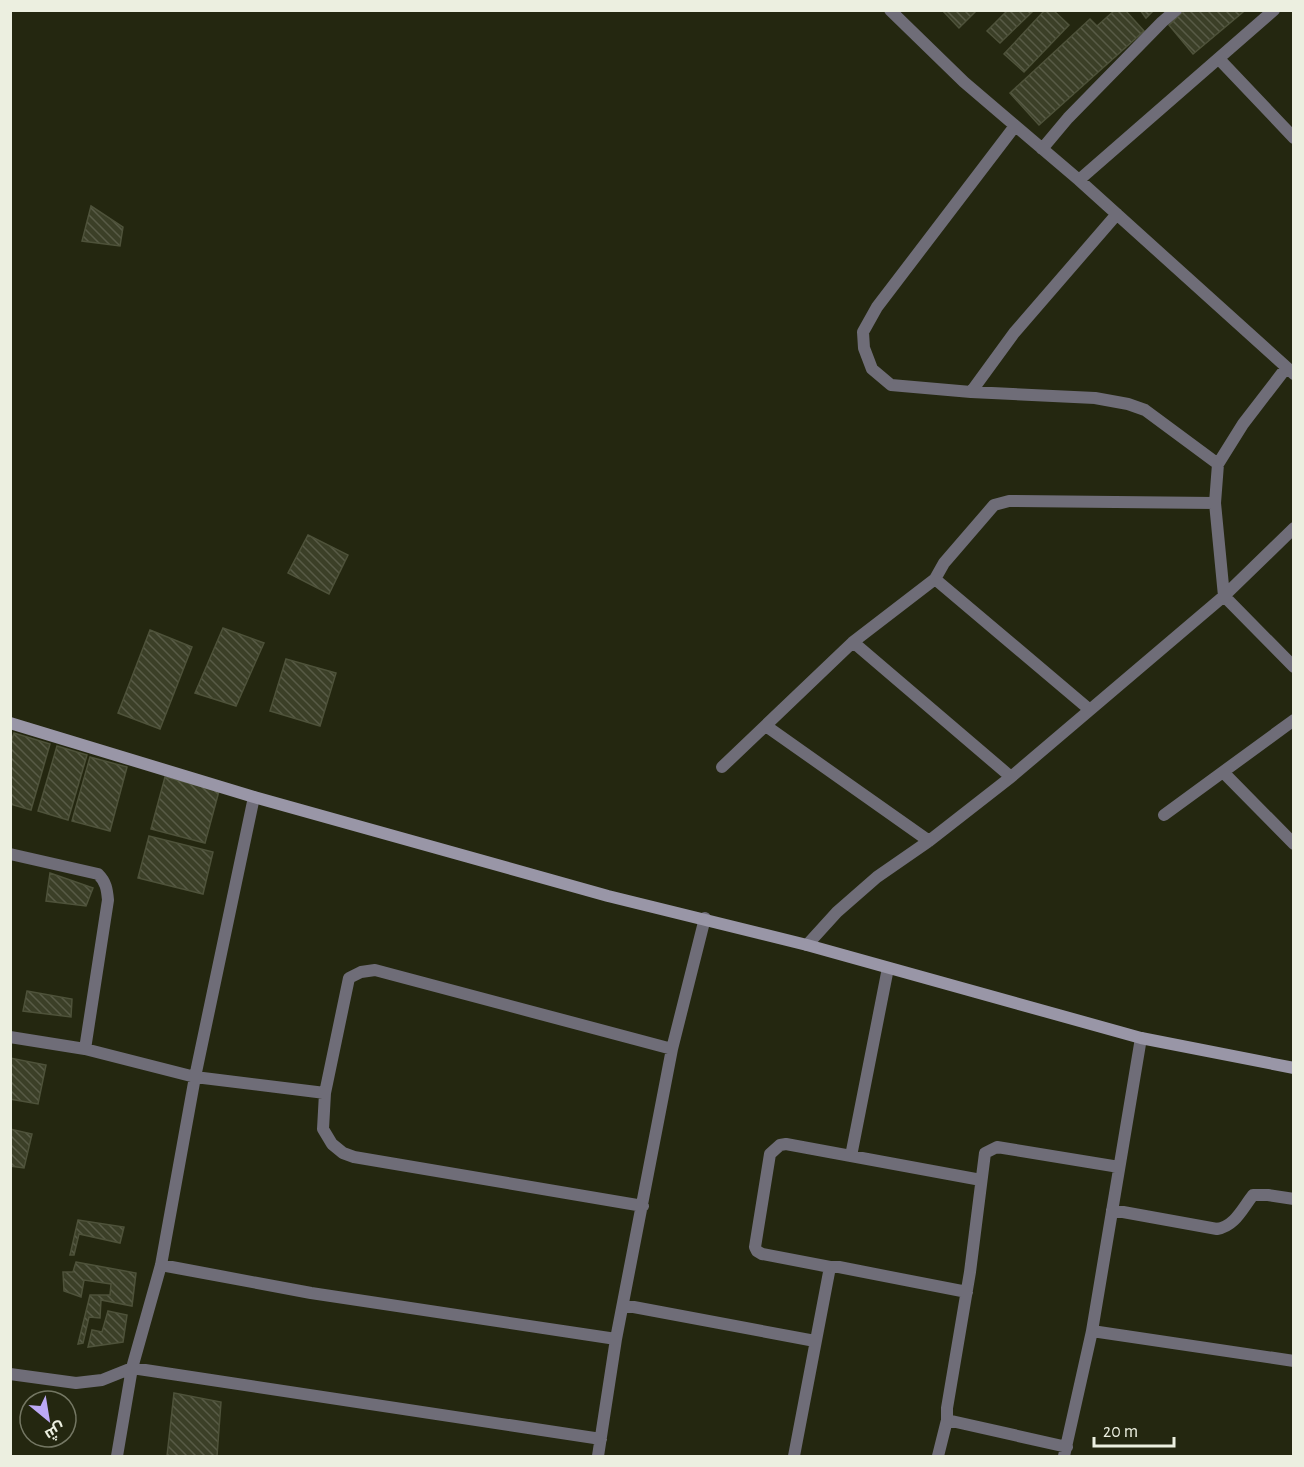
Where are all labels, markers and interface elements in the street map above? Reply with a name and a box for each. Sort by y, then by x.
north arrow [18,1389,78,1449]
scale bar [1094,1410,1174,1448]
text: ش [42,1418,68,1444]
text: 20 m [1103,1423,1138,1441]

